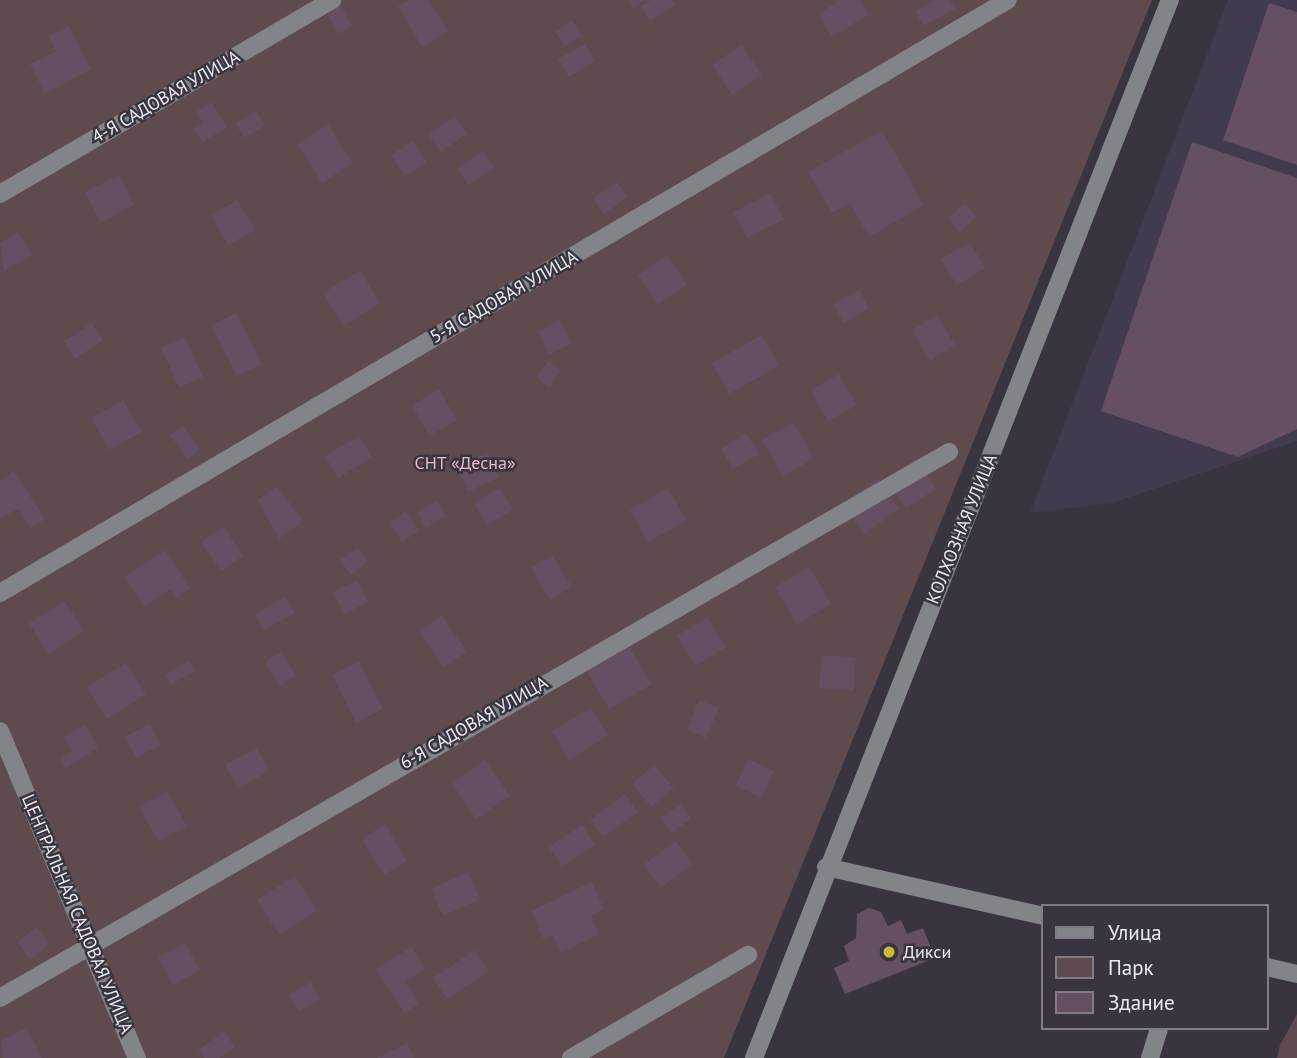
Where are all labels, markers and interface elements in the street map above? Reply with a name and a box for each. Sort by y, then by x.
street label: 4-Я САДОВАЯ УЛИЦА [88,46,244,148]
street label: 5-Я САДОВАЯ УЛИЦА [426,246,582,348]
street label: КОЛХОЗНАЯ УЛИЦА [922,451,1002,607]
park label: СНТ «Десна» [414,452,516,474]
street label: 6-Я САДОВАЯ УЛИЦА [396,672,552,774]
street label: ЦЕНТРАЛЬНАЯ САДОВАЯ УЛИЦА [17,791,137,1037]
legend [1042,904,1269,1030]
text: Улица [1108,919,1162,946]
place label: Дикси [903,941,951,963]
marker: Дикси [881,944,897,960]
text: Парк [1108,954,1154,981]
text: Здание [1108,989,1175,1016]

